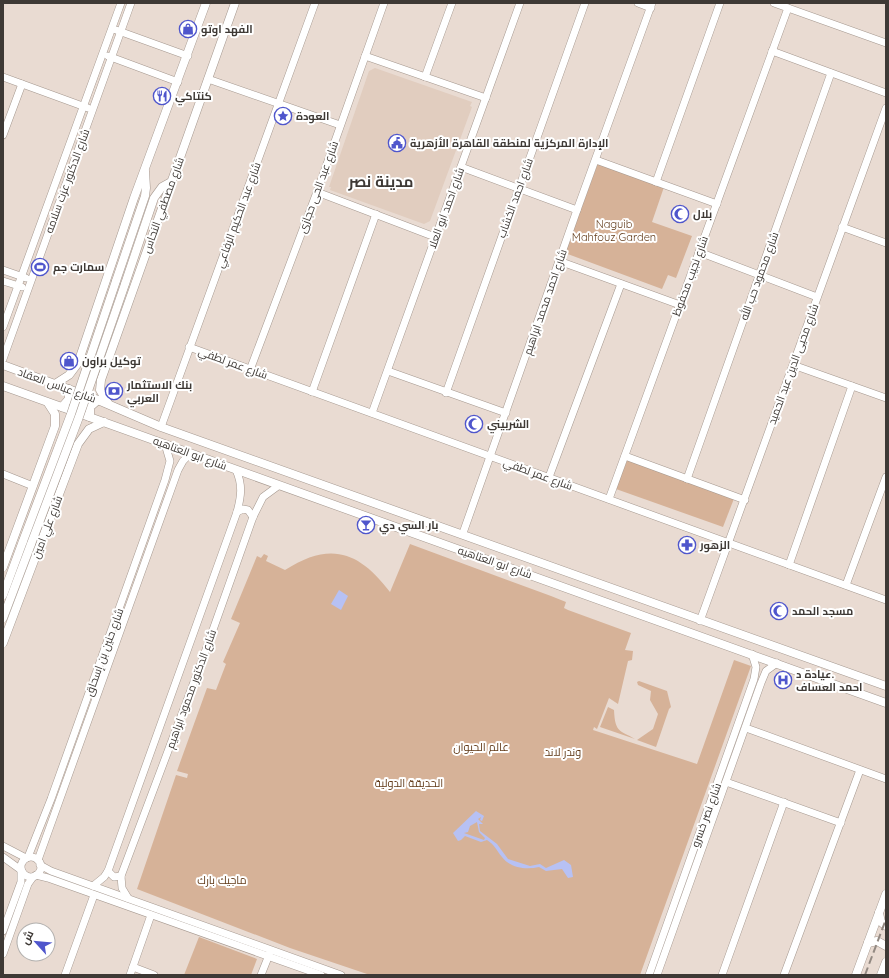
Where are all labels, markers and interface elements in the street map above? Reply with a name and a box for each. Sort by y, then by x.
shop icon: الفهد اوتو [178,19,198,39]
place label: الفهد اوتو [201,22,253,37]
restaurant icon: كنتاكي [152,86,172,106]
place label: كنتاكي [175,89,212,106]
place icon: العودة [273,106,293,126]
place label: العودة [296,109,329,124]
street label: شارع الدكتور عزت سلامه [42,127,93,235]
public building icon: الإدارة المركزية لمنطقة القاهرة الأزهرية [387,133,407,153]
place label: الإدارة المركزية لمنطقة القاهرة الأزهرية [410,136,609,150]
street label: شارع عبد الحى حجازى [295,139,342,235]
street label: شارع مصطفي النحاس [139,155,189,256]
street label: شارع احمد الخشاب [494,156,537,240]
street label: شارع عبد الحكيم الرفاعي [212,160,266,271]
street label: شارع احمد ابو العلا [425,166,468,251]
district label: مدينة نصر [348,172,413,191]
mosque icon: بلال [670,204,690,224]
place label: بلال [693,207,712,221]
park label: Naguib Mahfouz Garden [572,217,656,244]
street label: شارع محمود حب الله [736,230,782,322]
street label: شارع نجيب محفوظ [669,234,712,318]
street label: شارع احمد محمد ابراهيم [520,247,571,357]
sports icon: سمارت جم [30,257,50,277]
place label: سمارت جم [53,260,104,275]
street label: شارع محيى الدين عبد الحميد [765,302,822,427]
street label: شارع عمر لطفي [196,344,269,384]
shop icon: توكيل براون [59,351,79,371]
place label: توكيل براون [82,354,142,369]
street label: شارع عباس العقاد [16,364,98,407]
place label: بنك الاستثمار العربي [126,378,192,408]
bank icon: بنك الاستثمار العربي [104,381,124,401]
mosque icon: الشربيني [464,414,484,434]
place label: الشربيني [487,417,529,434]
street label: شارع ابو العتاهيه [151,433,229,474]
street label: شارع عمر لطفي [501,455,574,495]
street label: شارع علي امين [29,494,67,561]
bar icon: بار السي دي [356,515,376,535]
place label: بار السي دي [379,518,438,535]
pharmacy icon: الزهور [677,535,697,555]
place label: الزهور [699,538,730,553]
street label: شارع ابو العتاهيه [456,543,534,582]
mosque icon: مسجد الحمد [769,601,789,621]
place label: مسجد الحمد [792,604,853,618]
street label: شارع حنين بن إسحاق [82,606,127,698]
street label: شارع الدكتور محمود ابراهيم [163,628,220,751]
place label: عيادة د. احمد العساف [796,667,863,694]
hospital icon: عيادة د. احمد العساف [773,670,793,690]
park label: عالم الحيوان [453,740,509,755]
park label: وندر لاند [545,745,581,759]
park label: الحديقة الدولية [375,776,443,790]
street label: شارع نصر خسرو [688,781,725,849]
park label: ماجيك بارك [197,873,247,887]
north arrow [16,922,56,962]
text: ش [18,928,37,947]

